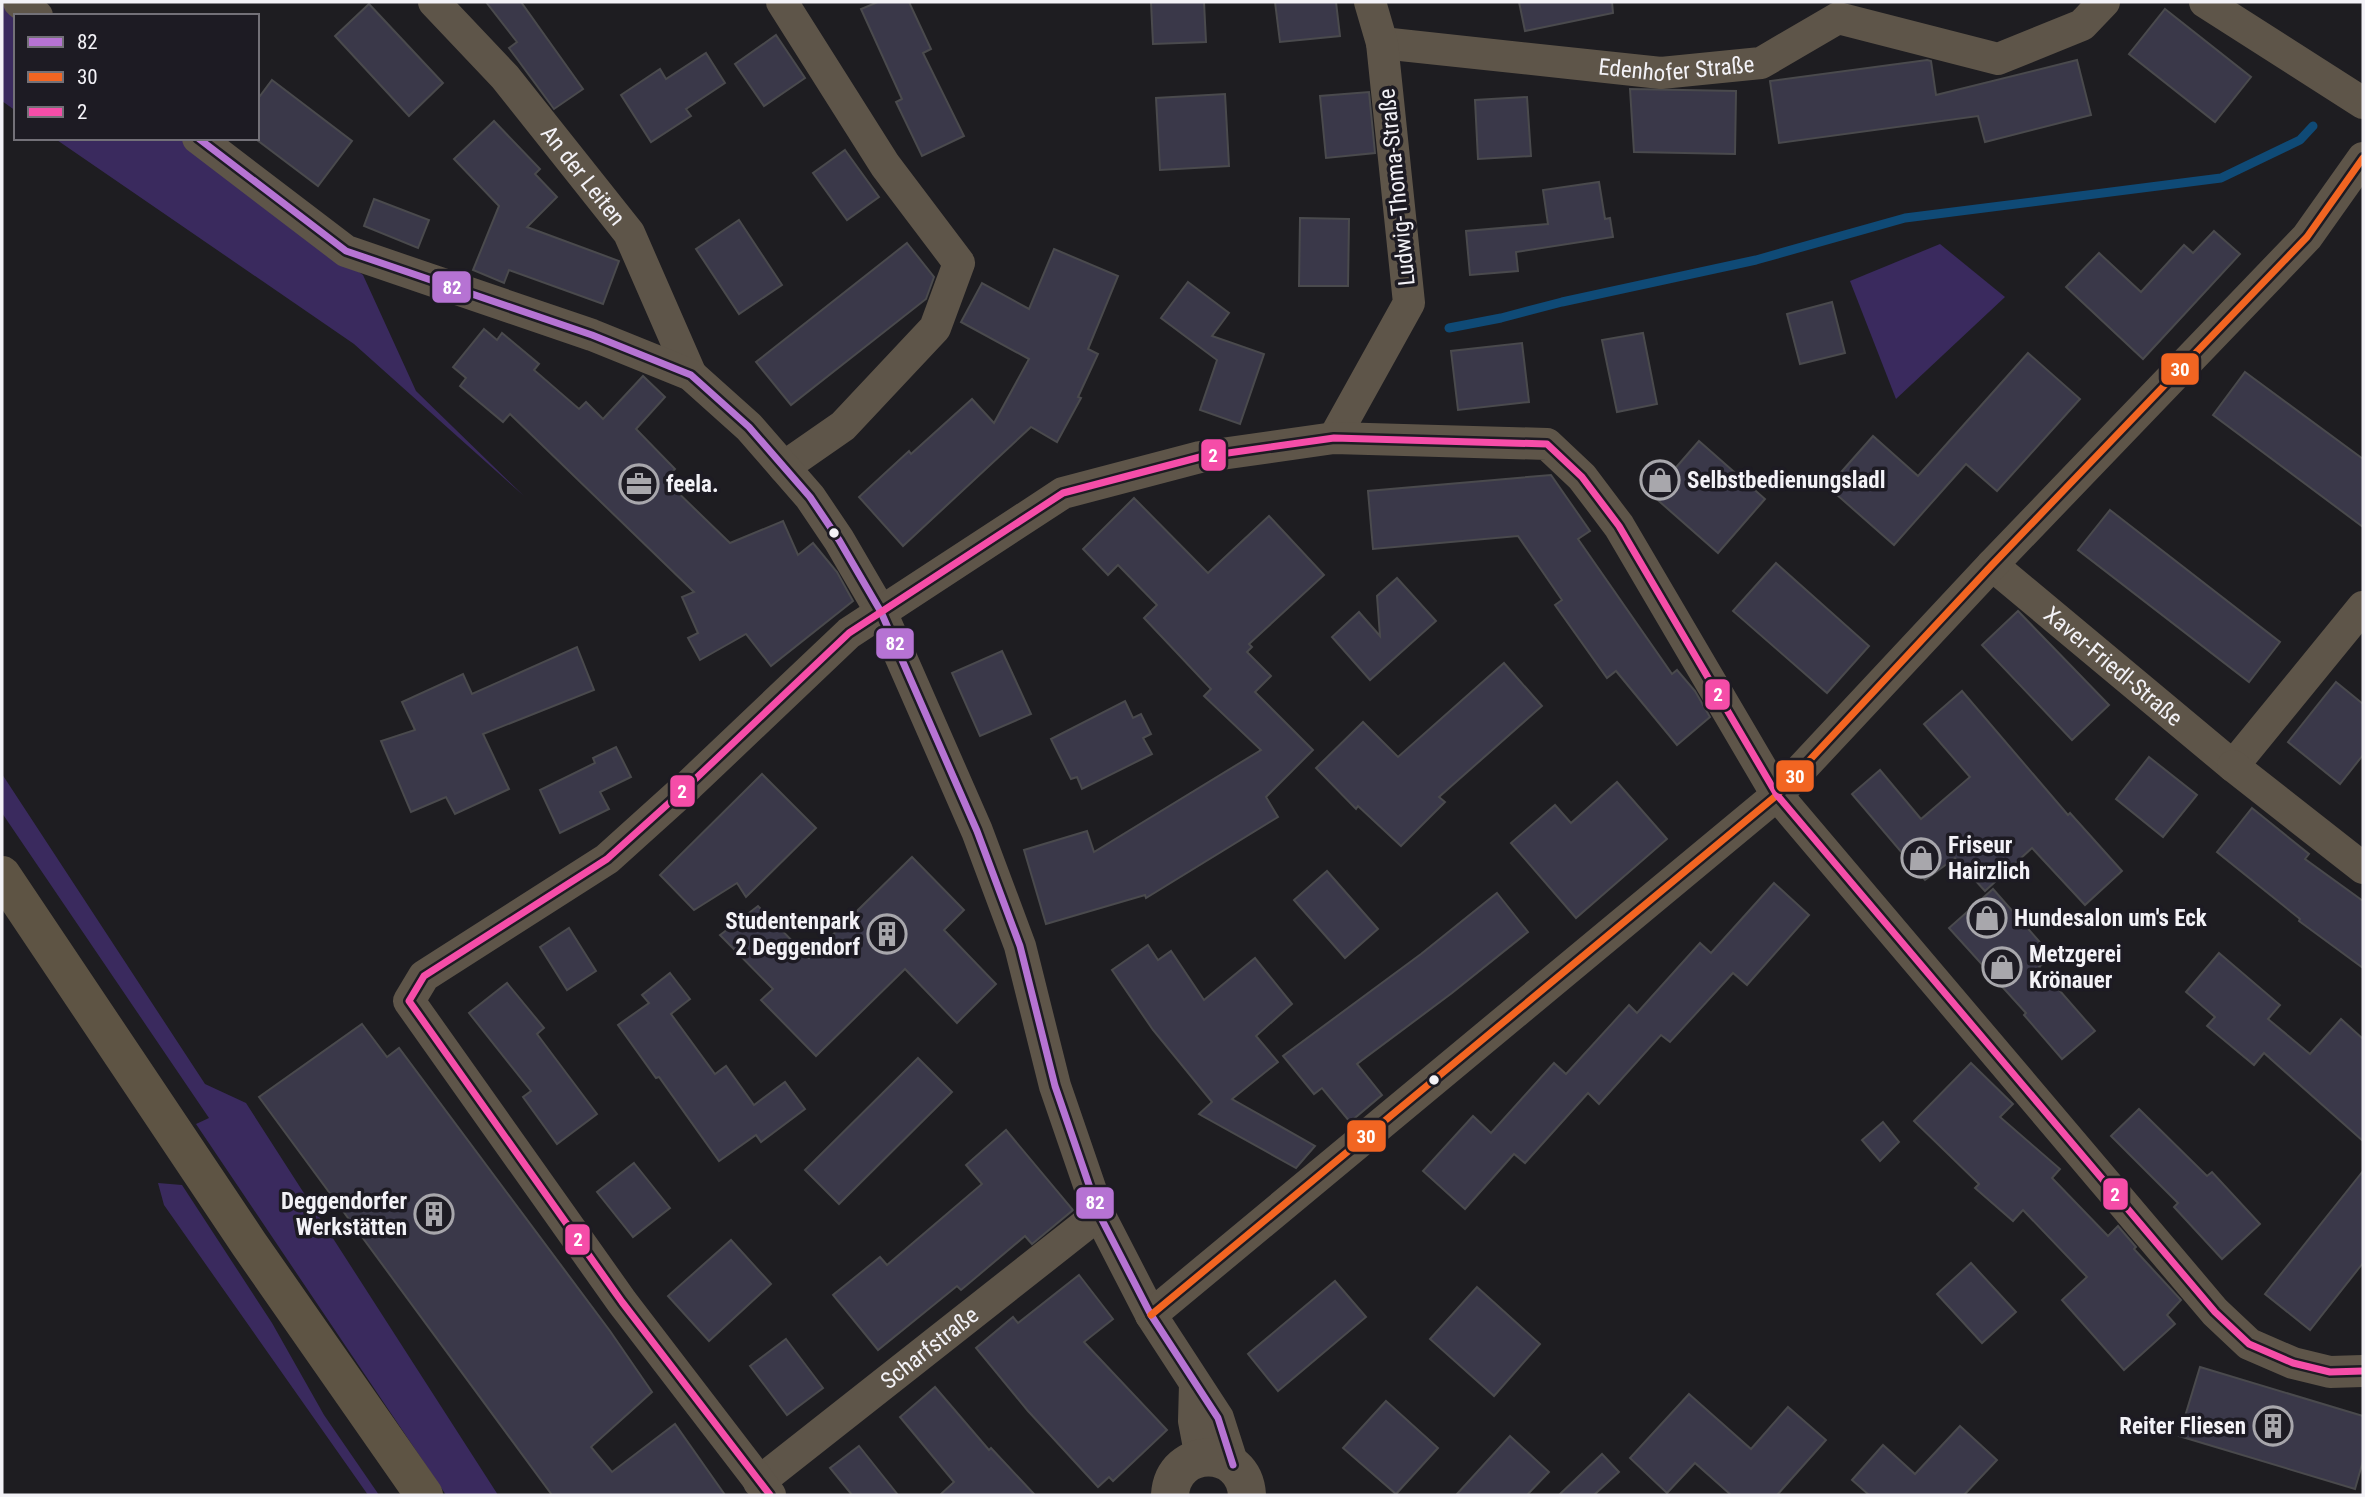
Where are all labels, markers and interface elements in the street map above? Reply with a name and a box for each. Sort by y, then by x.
legend [14,14,259,140]
text: 82 [77,30,98,54]
street label: Edenhofer Straße [1597,50,1756,87]
text: 30 [77,65,98,89]
street label: Ludwig-Thoma-Straße [1373,87,1421,287]
text: 2 [77,100,87,124]
street label: An der Leiten [535,120,631,231]
line badge: 82 [431,270,472,304]
text: 82 [442,276,462,299]
line badge: 30 [2160,352,2200,386]
text: 30 [2170,358,2190,381]
line badge: 2 [1200,438,1227,472]
text: 2 [1208,444,1218,467]
shop icon: Selbstbedienungsladl [1639,459,1681,501]
office icon: feela. [618,463,660,505]
place label: Selbstbedienungsladl [1687,467,1886,494]
place label: feela. [666,471,719,498]
unlabelled marker [827,526,841,540]
street label: Xaver-Friedl-Straße [2039,601,2188,732]
line badge: 82 [875,627,915,660]
text: 82 [885,632,905,655]
line badge: 2 [1704,678,1731,711]
text: 2 [1713,683,1723,706]
line badge: 30 [1775,759,1815,793]
text: 30 [1785,765,1805,788]
line badge: 2 [669,774,696,808]
text: 2 [677,780,687,803]
place label: Friseur Hairzlich [1948,832,2030,885]
shop icon: Friseur Hairzlich [1900,837,1942,879]
shop icon: Hundesalon um's Eck [1966,897,2008,939]
place label: Hundesalon um's Eck [2014,905,2208,932]
place label: Studentenpark 2 Deggendorf [725,908,861,961]
building icon: Studentenpark 2 Deggendorf [866,913,908,955]
place label: Metzgerei Krönauer [2029,941,2122,994]
shop icon: Metzgerei Krönauer [1981,946,2023,988]
unlabelled marker [1427,1073,1441,1087]
line badge: 30 [1346,1119,1387,1153]
text: 30 [1356,1125,1376,1148]
line badge: 2 [2102,1177,2129,1211]
text: 2 [2110,1183,2120,1206]
line badge: 82 [1075,1186,1115,1220]
place label: Deggendorfer Werkstätten [281,1188,407,1241]
text: 82 [1085,1191,1105,1214]
building icon: Deggendorfer Werkstätten [413,1193,455,1235]
line badge: 2 [564,1223,591,1256]
text: 2 [573,1228,583,1251]
street label: Scharfstraße [875,1301,984,1394]
building icon: Reiter Fliesen [2252,1405,2294,1447]
place label: Reiter Fliesen [2119,1413,2246,1440]

